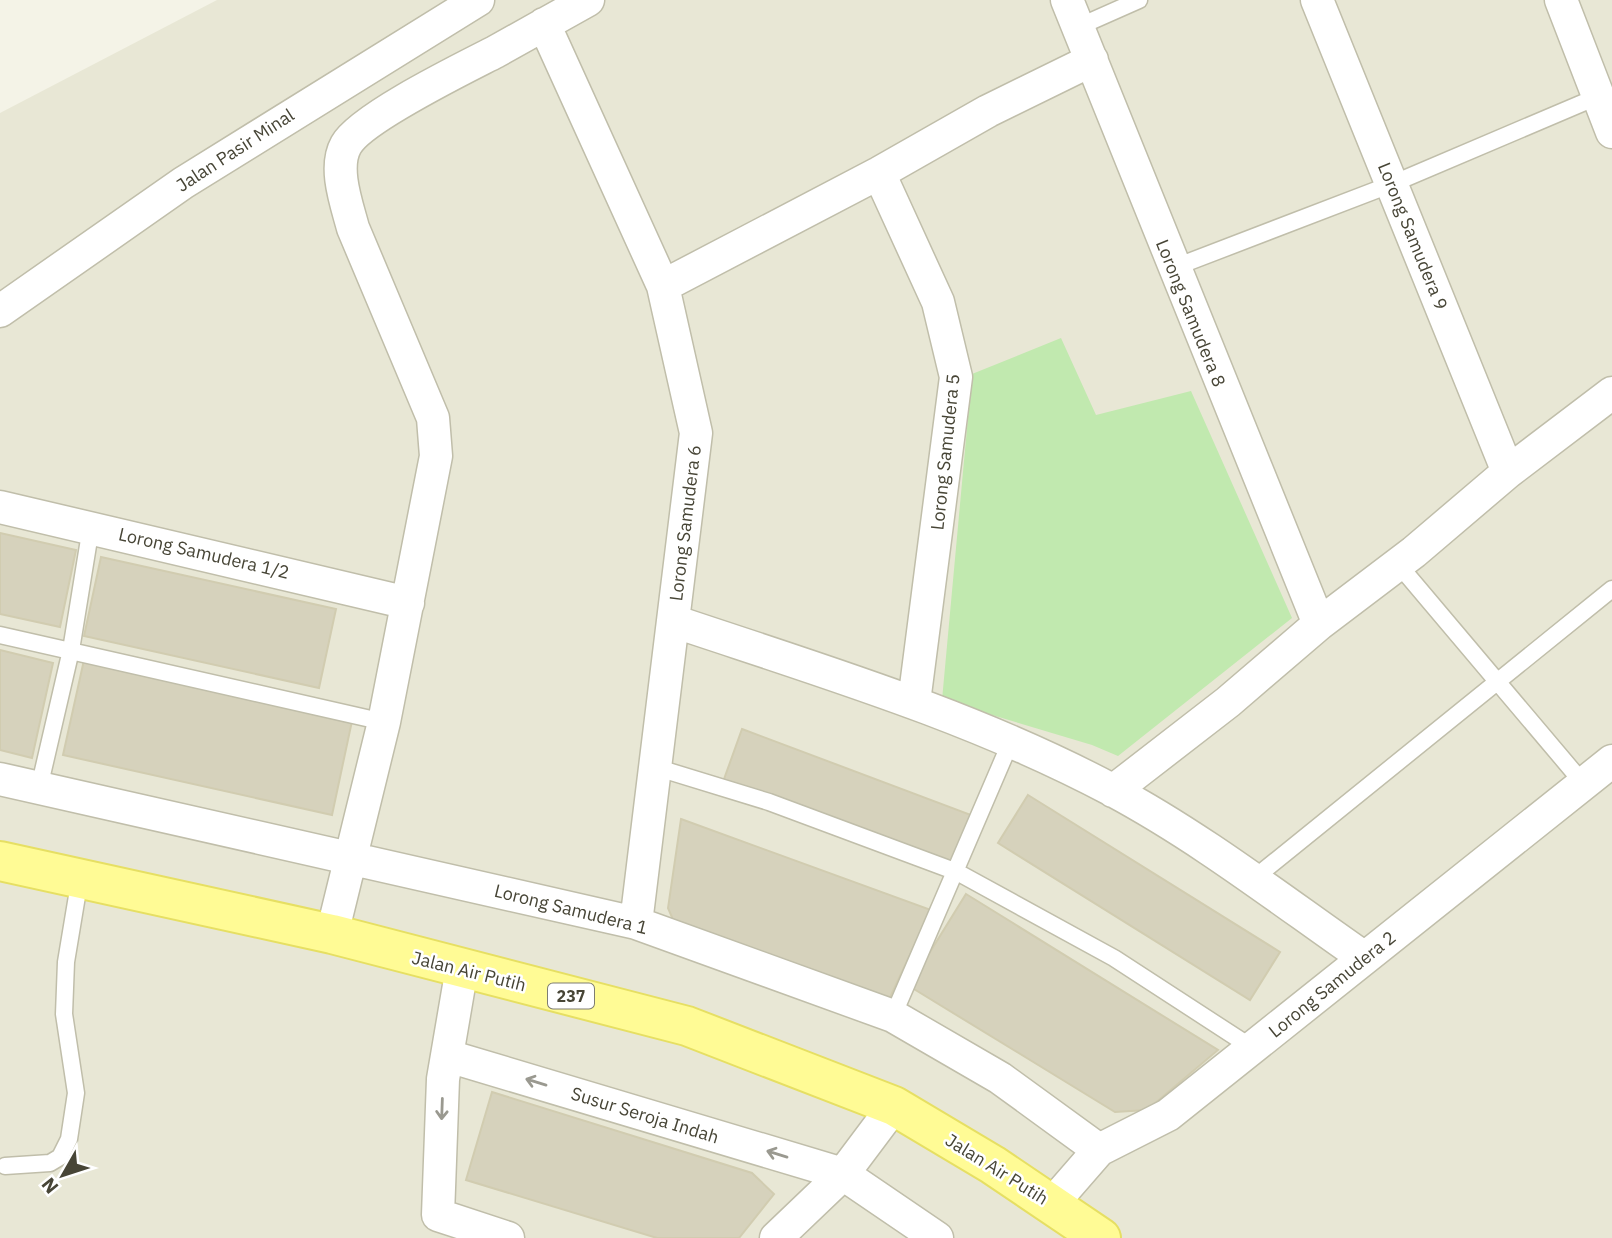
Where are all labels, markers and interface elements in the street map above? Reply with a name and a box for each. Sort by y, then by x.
street label: Jalan Pasir Minal [172,103,298,197]
street label: Lorong Samudera 9 [1373,159,1453,313]
street label: Lorong Samudera 8 [1151,236,1231,390]
street label: Lorong Samudera 5 [925,373,965,531]
street label: Lorong Samudera 6 [664,444,706,602]
street label: Lorong Samudera 1/2 [116,522,292,584]
street label: Lorong Samudera 1 [492,879,650,939]
street label: Lorong Samudera 2 [1264,926,1400,1042]
street label: Jalan Air Putih [410,946,528,996]
road number: 237 [548,984,594,1008]
one-way arrow [525,1075,547,1088]
street label: Susur Seroja Indah [568,1082,722,1148]
one-way arrow [436,1097,449,1120]
street label: Jalan Air Putih [941,1128,1053,1210]
north arrow [28,1140,98,1210]
one-way arrow [766,1147,788,1160]
text: N [36,1173,63,1199]

